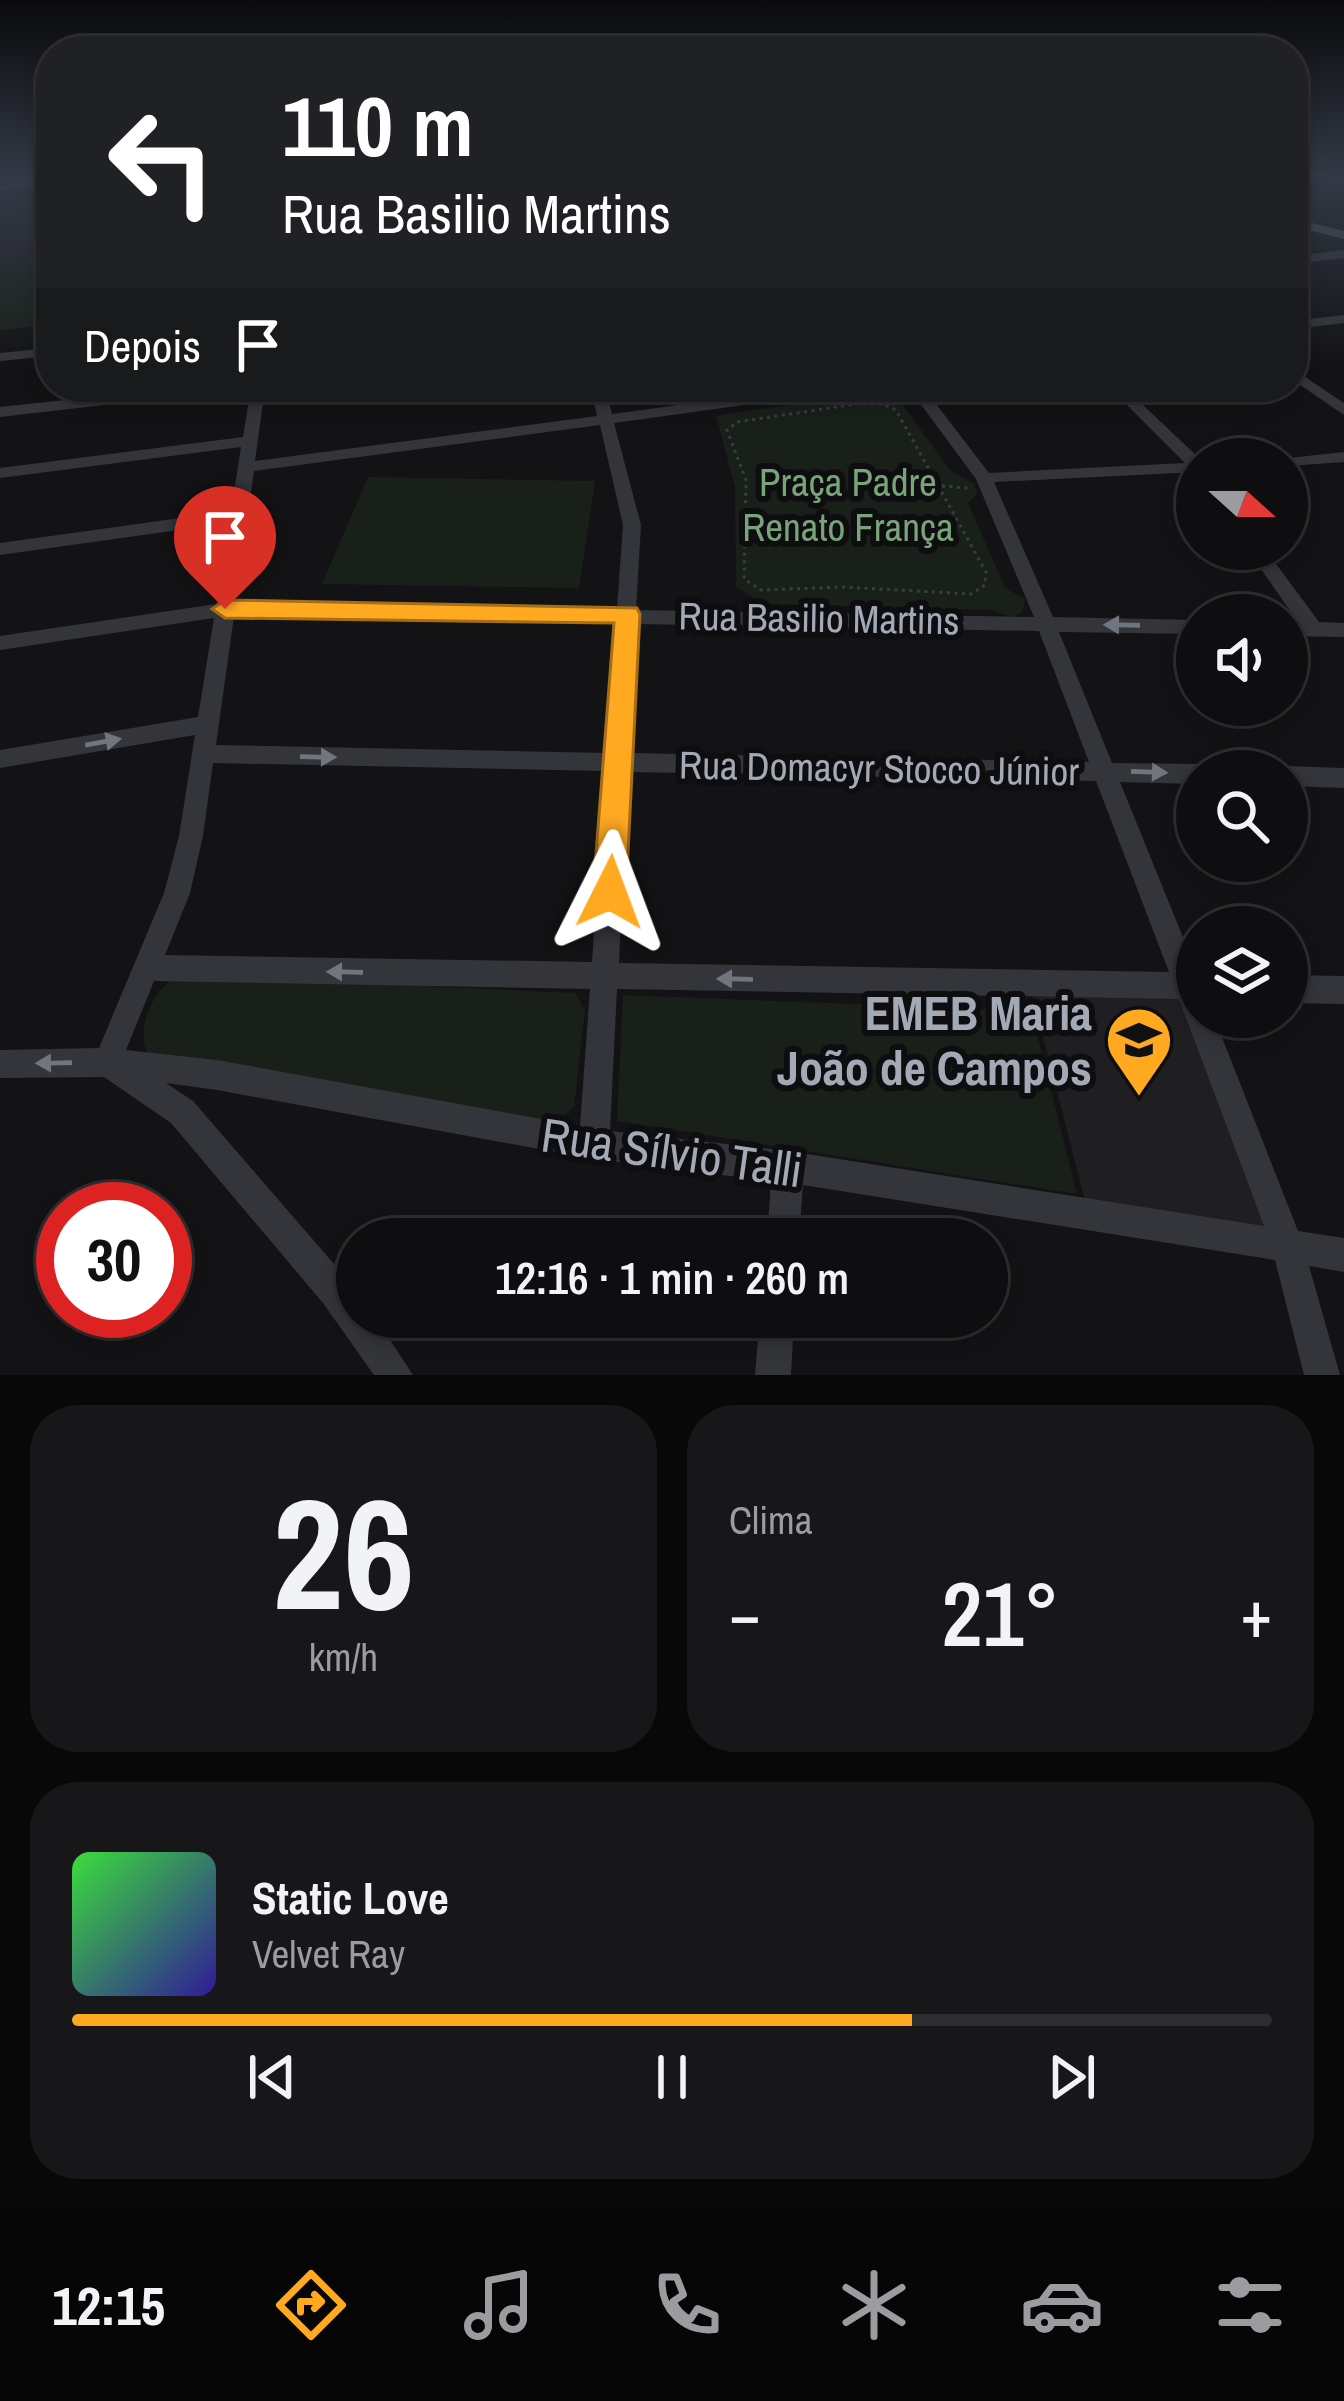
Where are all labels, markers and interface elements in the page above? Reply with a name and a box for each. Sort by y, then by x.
text: 110 m [282,69,474,182]
icon: left [84,84,240,240]
text: Rua Basilio Martins [282,177,671,250]
icon: arrive [225,312,291,378]
text: Depois [84,315,201,376]
north arrow [1176,438,1308,570]
map controls [1176,438,1308,1038]
park label: Praça Padre Renato França [742,456,954,553]
pin [174,486,276,609]
icon: arrive [192,504,258,570]
street label: Rua Basilio Martins [678,590,960,646]
button: sound [1176,594,1308,726]
one-way arrow [1102,616,1140,635]
one-way arrow [85,732,123,750]
street label: Rua Domacyr Stocco Júnior [679,739,1080,797]
one-way arrow [299,747,337,766]
button: search [1176,750,1308,882]
one-way arrow [1131,763,1169,782]
position arrow [547,829,673,955]
button: layers [1176,906,1308,1038]
one-way arrow [325,962,363,982]
one-way arrow [715,969,753,989]
place label: EMEB Maria João de Campos [777,980,1092,1100]
school or university icon: EMEB Maria João de Campos [1104,1005,1174,1099]
one-way arrow [34,1053,72,1072]
street label: Rua Sílvio Talli [537,1102,807,1202]
speed limit sign: 30 [36,1182,192,1338]
text: 12:16 · 1 min · 260 m [495,1247,849,1308]
text: 26 [272,1448,415,1658]
text: Clima [729,1494,813,1546]
text: 21° [941,1553,1060,1674]
text: − [729,1569,761,1658]
text: + [1240,1569,1272,1658]
text: km/h [309,1631,378,1683]
text: Static Love [252,1867,449,1928]
text: Velvet Ray [252,1928,405,1980]
icon: previous [239,2044,305,2110]
icon: pause [639,2044,705,2110]
icon: next [1039,2044,1105,2110]
icon: directions [269,2263,353,2347]
icon: music [457,2263,541,2347]
icon: phone [645,2263,729,2347]
icon: climate [832,2263,916,2347]
icon: car [1020,2263,1104,2347]
icon: filters [1208,2263,1292,2347]
text: 12:15 [52,2269,165,2342]

